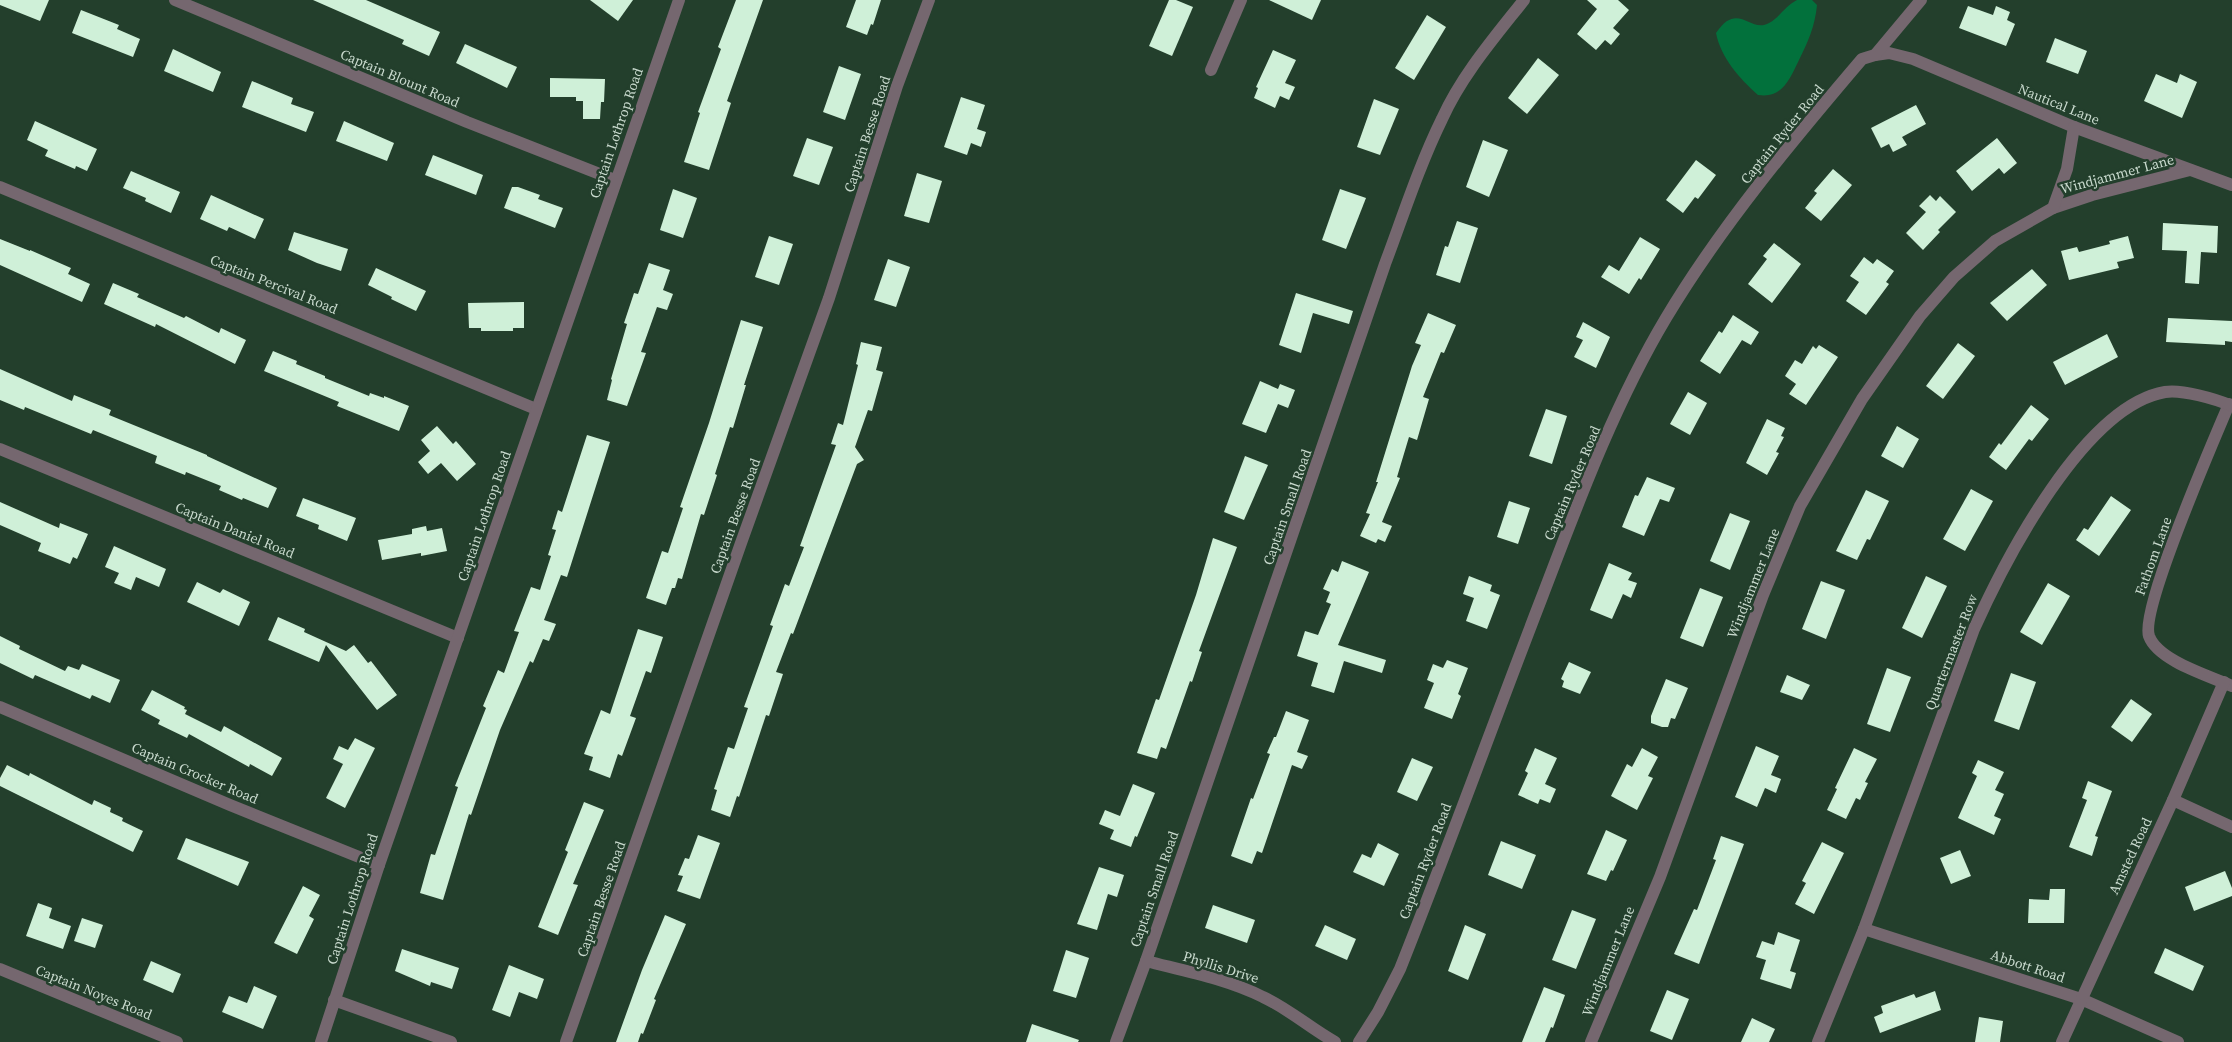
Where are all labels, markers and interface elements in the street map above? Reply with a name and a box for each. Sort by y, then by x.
street label: Captain Blount Road [337,44,463,112]
street label: Captain Lothrop Road [584,65,648,201]
street label: Captain Besse Road [839,73,895,195]
street label: Nautical Lane [2015,79,2103,129]
street label: Captain Ryder Road [1736,80,1829,188]
street label: Windjammer Lane [2058,149,2176,199]
street label: Captain Percival Road [207,249,341,319]
street label: Captain Ryder Road [1539,422,1605,544]
street label: Captain Small Road [1258,446,1316,568]
street label: Captain Lothrop Road [452,448,516,584]
street label: Captain Besse Road [705,455,765,577]
street label: Captain Daniel Road [172,497,298,563]
street label: Fathom Lane [2130,514,2176,598]
street label: Windjammer Lane [1722,525,1784,641]
street label: Quartermaster Row [1920,591,1982,713]
street label: Captain Crocker Road [129,737,261,809]
street label: Captain Ryder Road [1394,800,1456,922]
street label: Amsted Road [2103,814,2157,898]
street label: Captain Small Road [1125,828,1183,950]
street label: Captain Lothrop Road [321,831,383,967]
street label: Captain Besse Road [572,838,630,960]
street label: Windjammer Lane [1577,903,1639,1019]
street label: Abbott Road [1988,945,2068,987]
street label: Phyllis Drive [1180,946,1262,988]
street label: Captain Noyes Road [33,959,155,1025]

